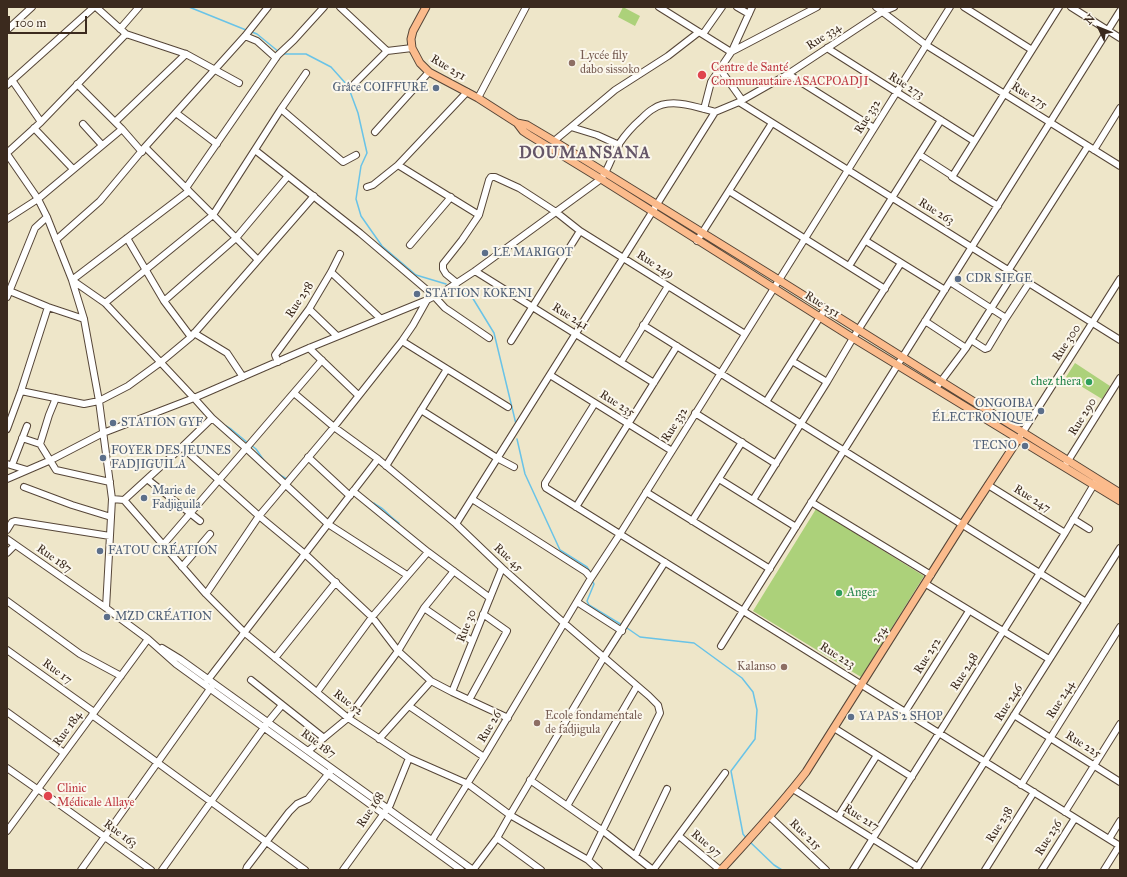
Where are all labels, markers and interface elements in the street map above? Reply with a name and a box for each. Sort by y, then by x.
scale bar [10,8,89,34]
north arrow [1079,8,1119,48]
text: N [1082,12,1098,27]
text: 100 m [15,16,46,30]
street label: Rue 334 [804,20,844,54]
place label: Lycée fily dabo sissoko [580,49,640,77]
street label: Rue 251 [428,52,468,84]
marker: Lycée fily dabo sissoko [567,58,577,68]
place label: Centre de Santé Communautaire ASACPOADJI [711,61,869,89]
marker: Centre de Santé Communautaire ASACPOADJI [696,69,708,81]
street label: Rue 273 [886,70,926,102]
street label: Rue 275 [1008,79,1050,113]
place label: Grâce COIFFURE [332,81,428,95]
marker: Grâce COIFFURE [431,83,441,93]
street label: Rue 332 [852,97,884,137]
district label: DOUMANSANA [519,144,651,164]
street label: Rue 263 [916,196,956,228]
place label: LE MARIGOT [493,246,573,260]
marker: LE MARIGOT [480,248,490,258]
street label: Rue 249 [634,248,676,282]
place label: CDR SIEGE [966,272,1033,286]
marker: CDR SIEGE [953,274,963,284]
street label: Rue 258 [283,279,317,321]
place label: STATION KOKENI [425,287,532,301]
marker: STATION KOKENI [412,289,422,299]
street label: Rue 251 [802,289,842,321]
street label: Rue 241 [549,300,591,334]
street label: Rue 300 [1050,322,1084,364]
place label: chez thera [1031,375,1081,389]
marker: chez thera [1084,377,1094,387]
street label: Rue 235 [597,388,637,420]
street label: Rue 290 [1066,396,1100,438]
place label: ONGOIBA ÉLECTRONIQUE [932,397,1033,425]
street label: Rue 332 [659,405,691,445]
marker: ONGOIBA ÉLECTRONIQUE [1036,406,1046,416]
place label: STATION GYF [121,416,203,430]
marker: STATION GYF [108,418,118,428]
place label: TECNO [973,439,1017,453]
marker: TECNO [1020,441,1030,451]
place label: FOYER DES JEUNES FADJIGUILA [111,444,231,472]
marker: FOYER DES JEUNES FADJIGUILA [98,453,108,463]
street label: Rue 247 [1011,482,1053,516]
place label: Marie de Fadjiguila [152,484,201,512]
marker: Marie de Fadjiguila [139,493,149,503]
street label: Rue 45 [490,541,526,575]
street label: Rue 187 [34,542,74,576]
place label: FATOU CRÉATION [108,544,218,558]
marker: FATOU CRÉATION [95,546,105,556]
place label: Anger [847,586,877,600]
marker: Anger [834,588,844,598]
street label: Rue 30 [454,607,480,645]
place label: MZD CRÉATION [115,610,212,624]
marker: MZD CRÉATION [102,612,112,622]
street label: 254 [869,624,891,646]
street label: Rue 252 [911,635,945,677]
street label: Rue 223 [817,640,857,672]
street label: Rue 248 [948,651,982,693]
street label: Rue 17 [39,656,75,688]
place label: Kalanso [737,660,776,674]
marker: Kalanso [779,662,789,672]
street label: Rue 244 [1044,679,1078,721]
street label: Rue 246 [992,682,1026,724]
street label: Rue 52 [330,687,366,719]
street label: Rue 184 [50,709,86,749]
street label: Rue 26 [475,709,505,745]
place label: Ecole fondamentale de fadjigula [545,709,642,737]
place label: YA PAS 2 SHOP [859,710,943,724]
marker: YA PAS 2 SHOP [846,712,856,722]
marker: Ecole fondamentale de fadjigula [532,718,542,728]
street label: Rue 187 [298,726,338,762]
street label: Rue 225 [1062,728,1104,762]
place label: Clinic Médicale Allaye [57,782,134,810]
street label: Rue 168 [354,789,388,831]
marker: Clinic Médicale Allaye [42,790,54,802]
street label: Rue 217 [840,801,882,835]
street label: Rue 238 [983,804,1017,846]
street label: Rue 215 [786,816,824,854]
street label: Rue 163 [100,817,140,851]
street label: Rue 236 [1033,818,1065,858]
street label: Rue 97 [688,827,724,861]

